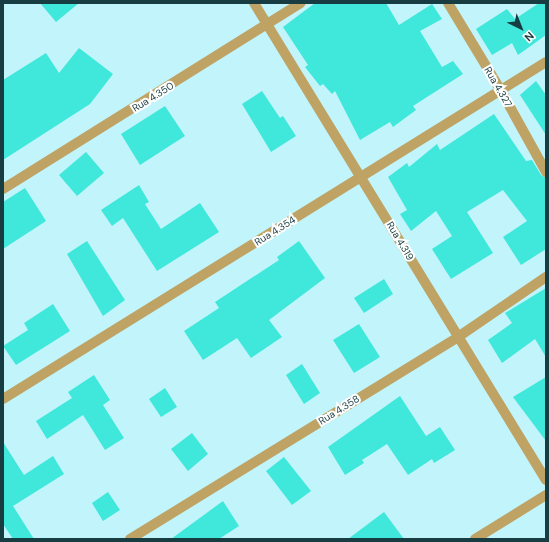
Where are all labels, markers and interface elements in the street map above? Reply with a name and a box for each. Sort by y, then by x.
north arrow [501,8,541,48]
text: N [521,29,537,45]
street label: Rua 4.327 [482,65,514,109]
street label: Rua 4.350 [130,80,176,114]
street label: Rua 4.354 [252,214,298,248]
street label: Rua 4.319 [384,219,416,263]
street label: Rua 4.358 [316,393,362,427]

